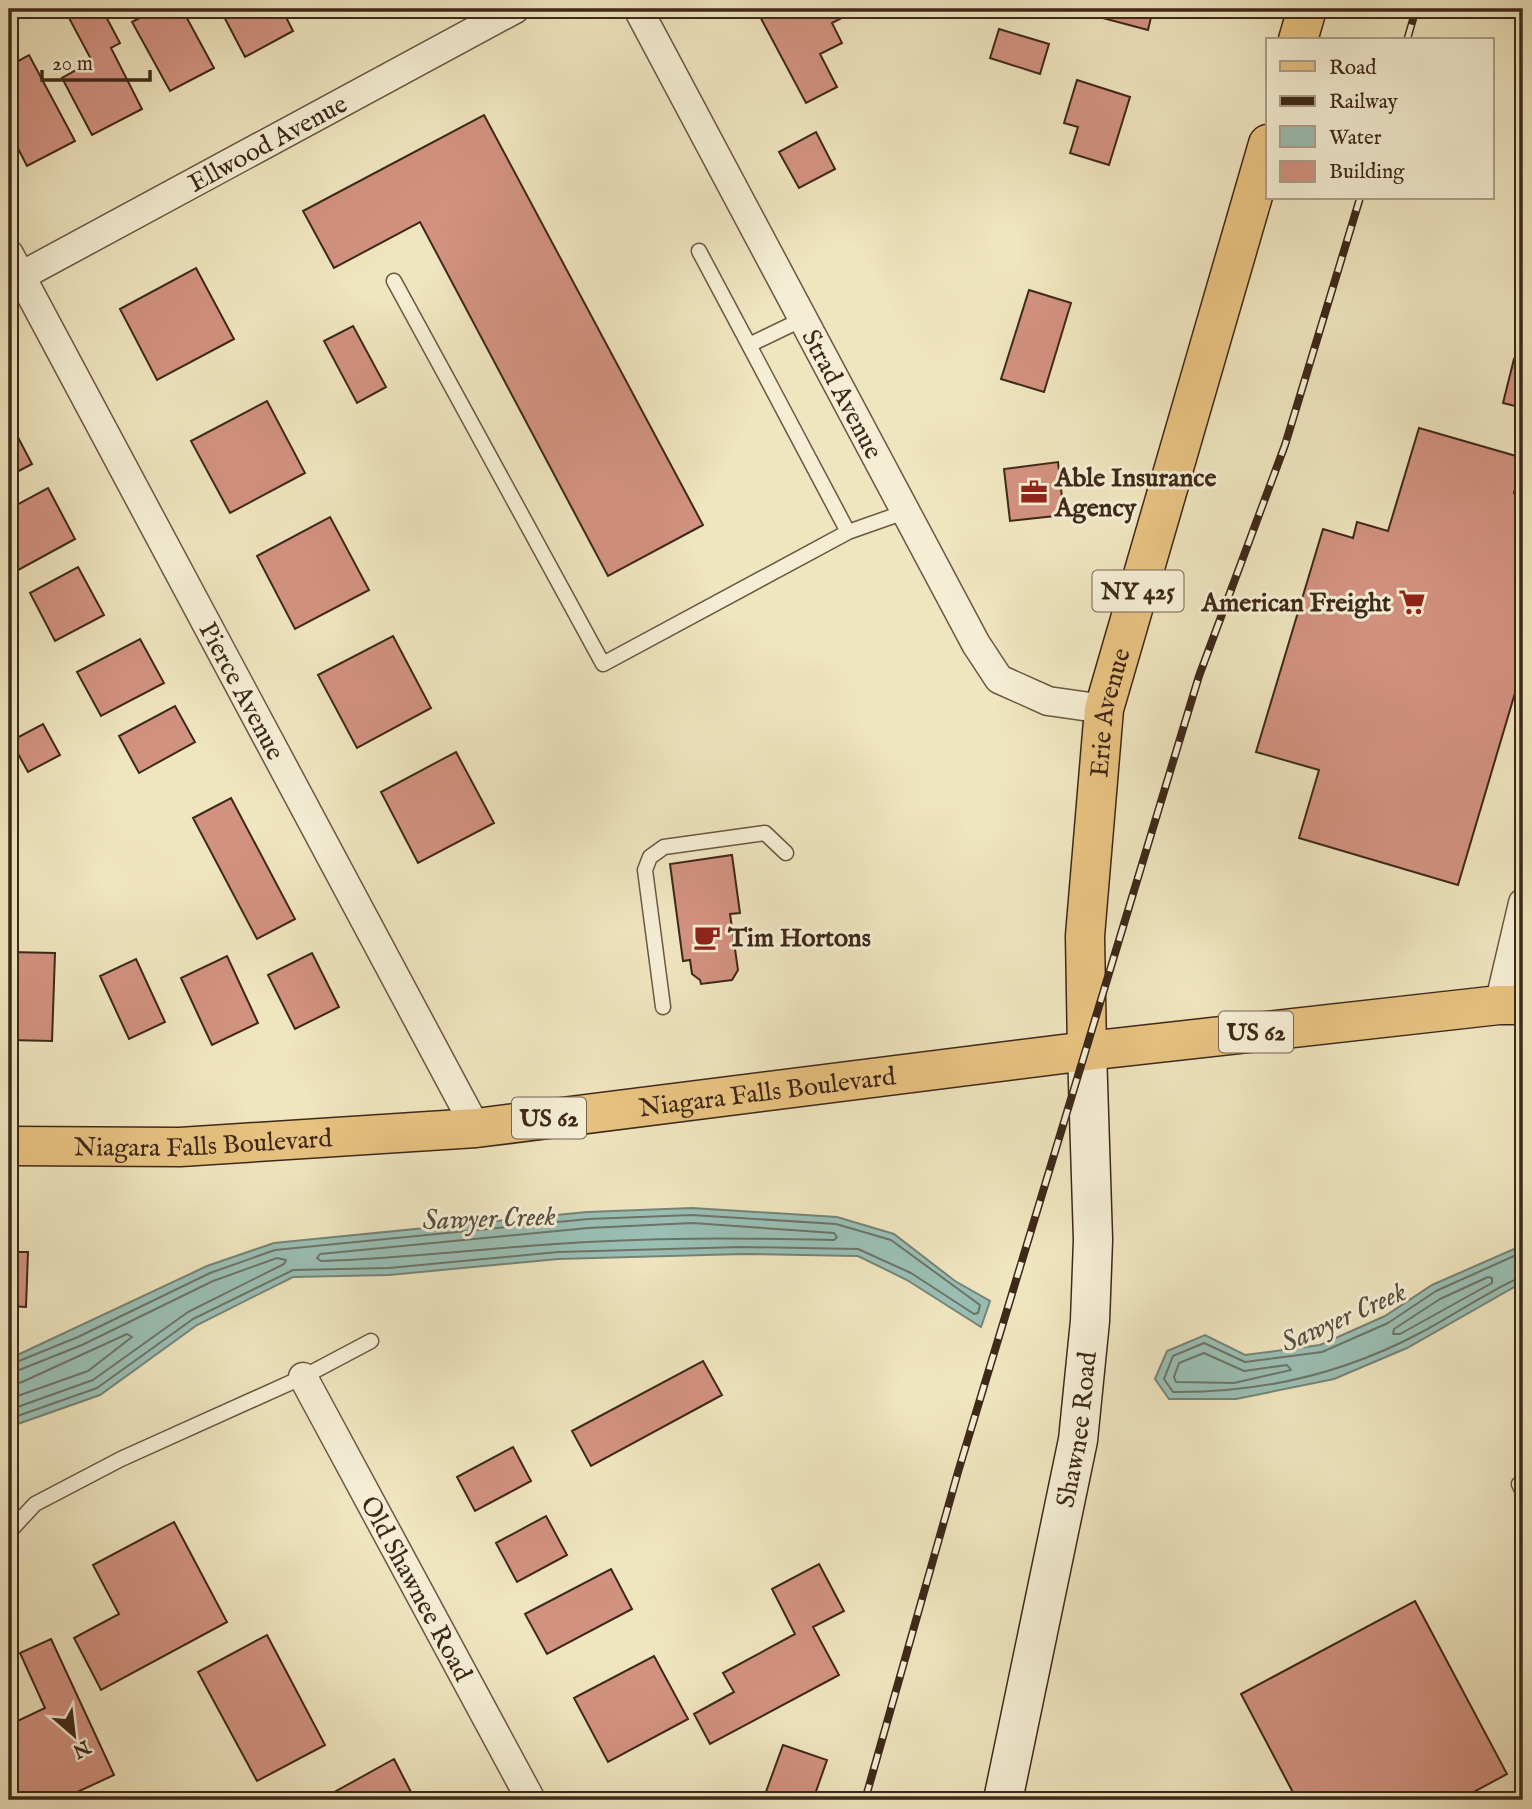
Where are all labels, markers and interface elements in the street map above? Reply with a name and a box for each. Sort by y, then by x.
scale bar [42,38,150,82]
legend [1266,38,1494,200]
text: 20 m [52,51,93,78]
text: Road [1329,55,1377,82]
street label: Ellwood Avenue [183,88,353,200]
text: Railway [1329,89,1399,116]
text: Water [1329,125,1382,152]
text: Building [1329,159,1405,186]
street label: Strad Avenue [794,324,890,465]
place label: Able Insurance Agency [1054,462,1216,525]
office icon: Able Insurance Agency [1019,477,1049,507]
road number: NY 425 [1092,570,1184,612]
place label: American Freight [1201,587,1391,620]
supermarket icon: American Freight [1397,587,1427,617]
street label: Pierce Avenue [191,617,291,766]
street label: Erie Avenue [1083,644,1139,779]
cafe icon: Tim Hortons [692,922,722,952]
place label: Tim Hortons [727,922,871,955]
road number: US 62 [1219,1012,1293,1052]
street label: Niagara Falls Boulevard [637,1060,898,1125]
road number: US 62 [512,1098,586,1138]
street label: Niagara Falls Boulevard [74,1122,333,1165]
water label: Sawyer Creek [422,1200,556,1239]
water label: Sawyer Creek [1276,1275,1412,1361]
street label: Shawnee Road [1049,1350,1105,1511]
street label: Old Shawnee Road [352,1491,479,1687]
north arrow [38,1700,108,1770]
text: N [68,1733,95,1763]

